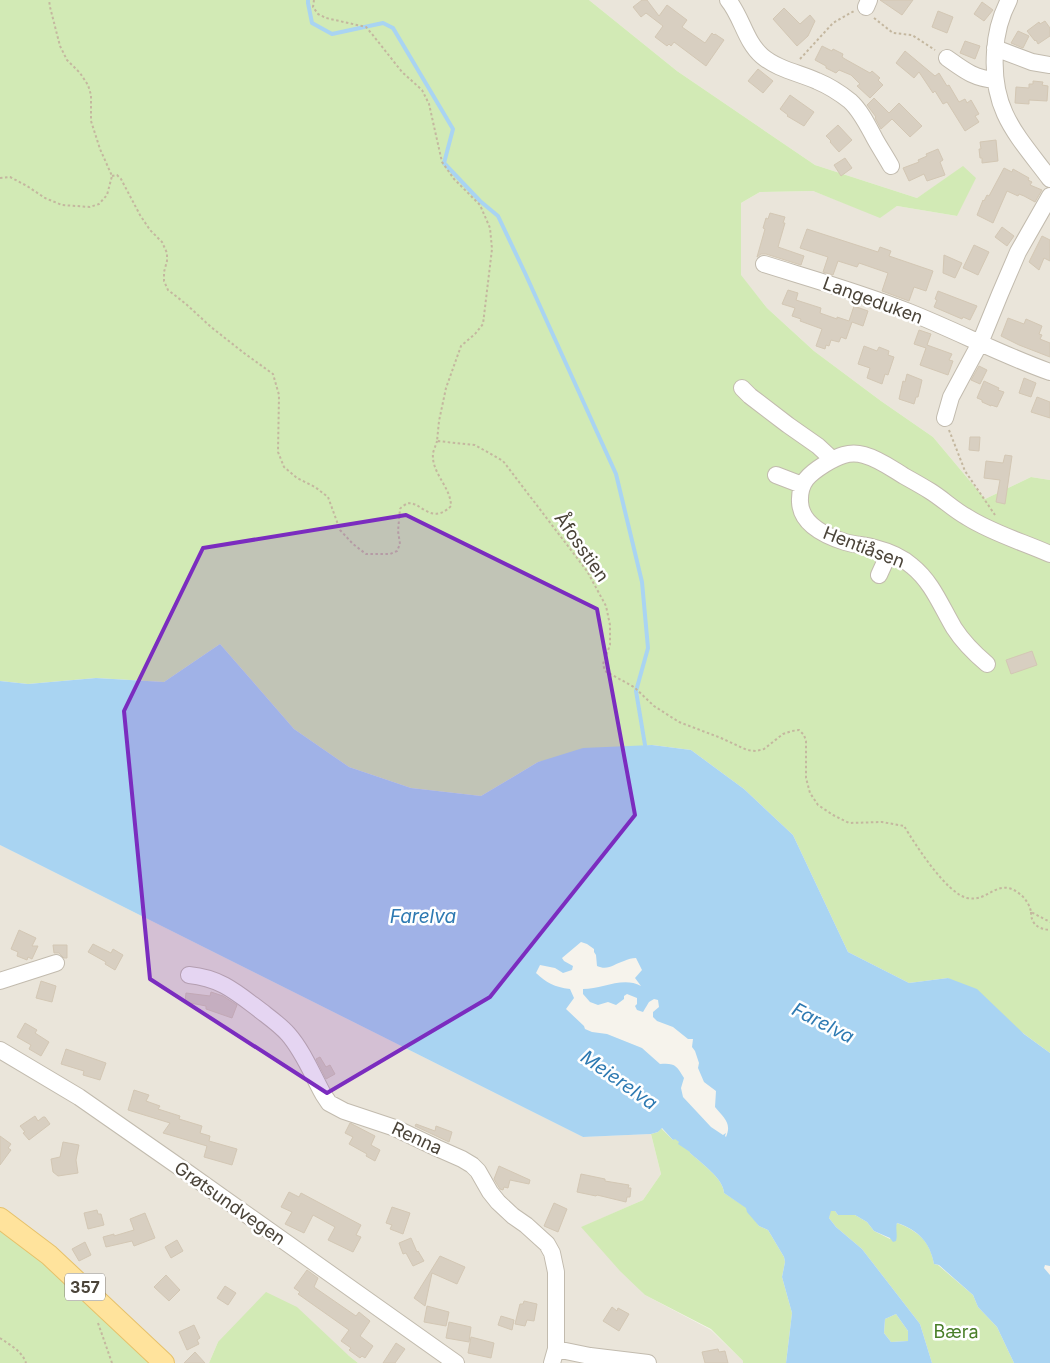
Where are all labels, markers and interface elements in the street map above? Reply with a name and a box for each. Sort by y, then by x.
street label: Langeduken [820,272,926,328]
street label: Åfosstien [551,507,615,586]
street label: Hentiåsen [820,522,908,572]
water label: Farelva [390,905,457,928]
water label: Farelva [788,998,858,1049]
water label: Meierelva [576,1045,662,1115]
street label: Renna [388,1117,446,1159]
street label: Grøtsundvegen [170,1157,290,1249]
road number: 357 [65,1274,105,1300]
park label: Bæra [933,1321,979,1342]

